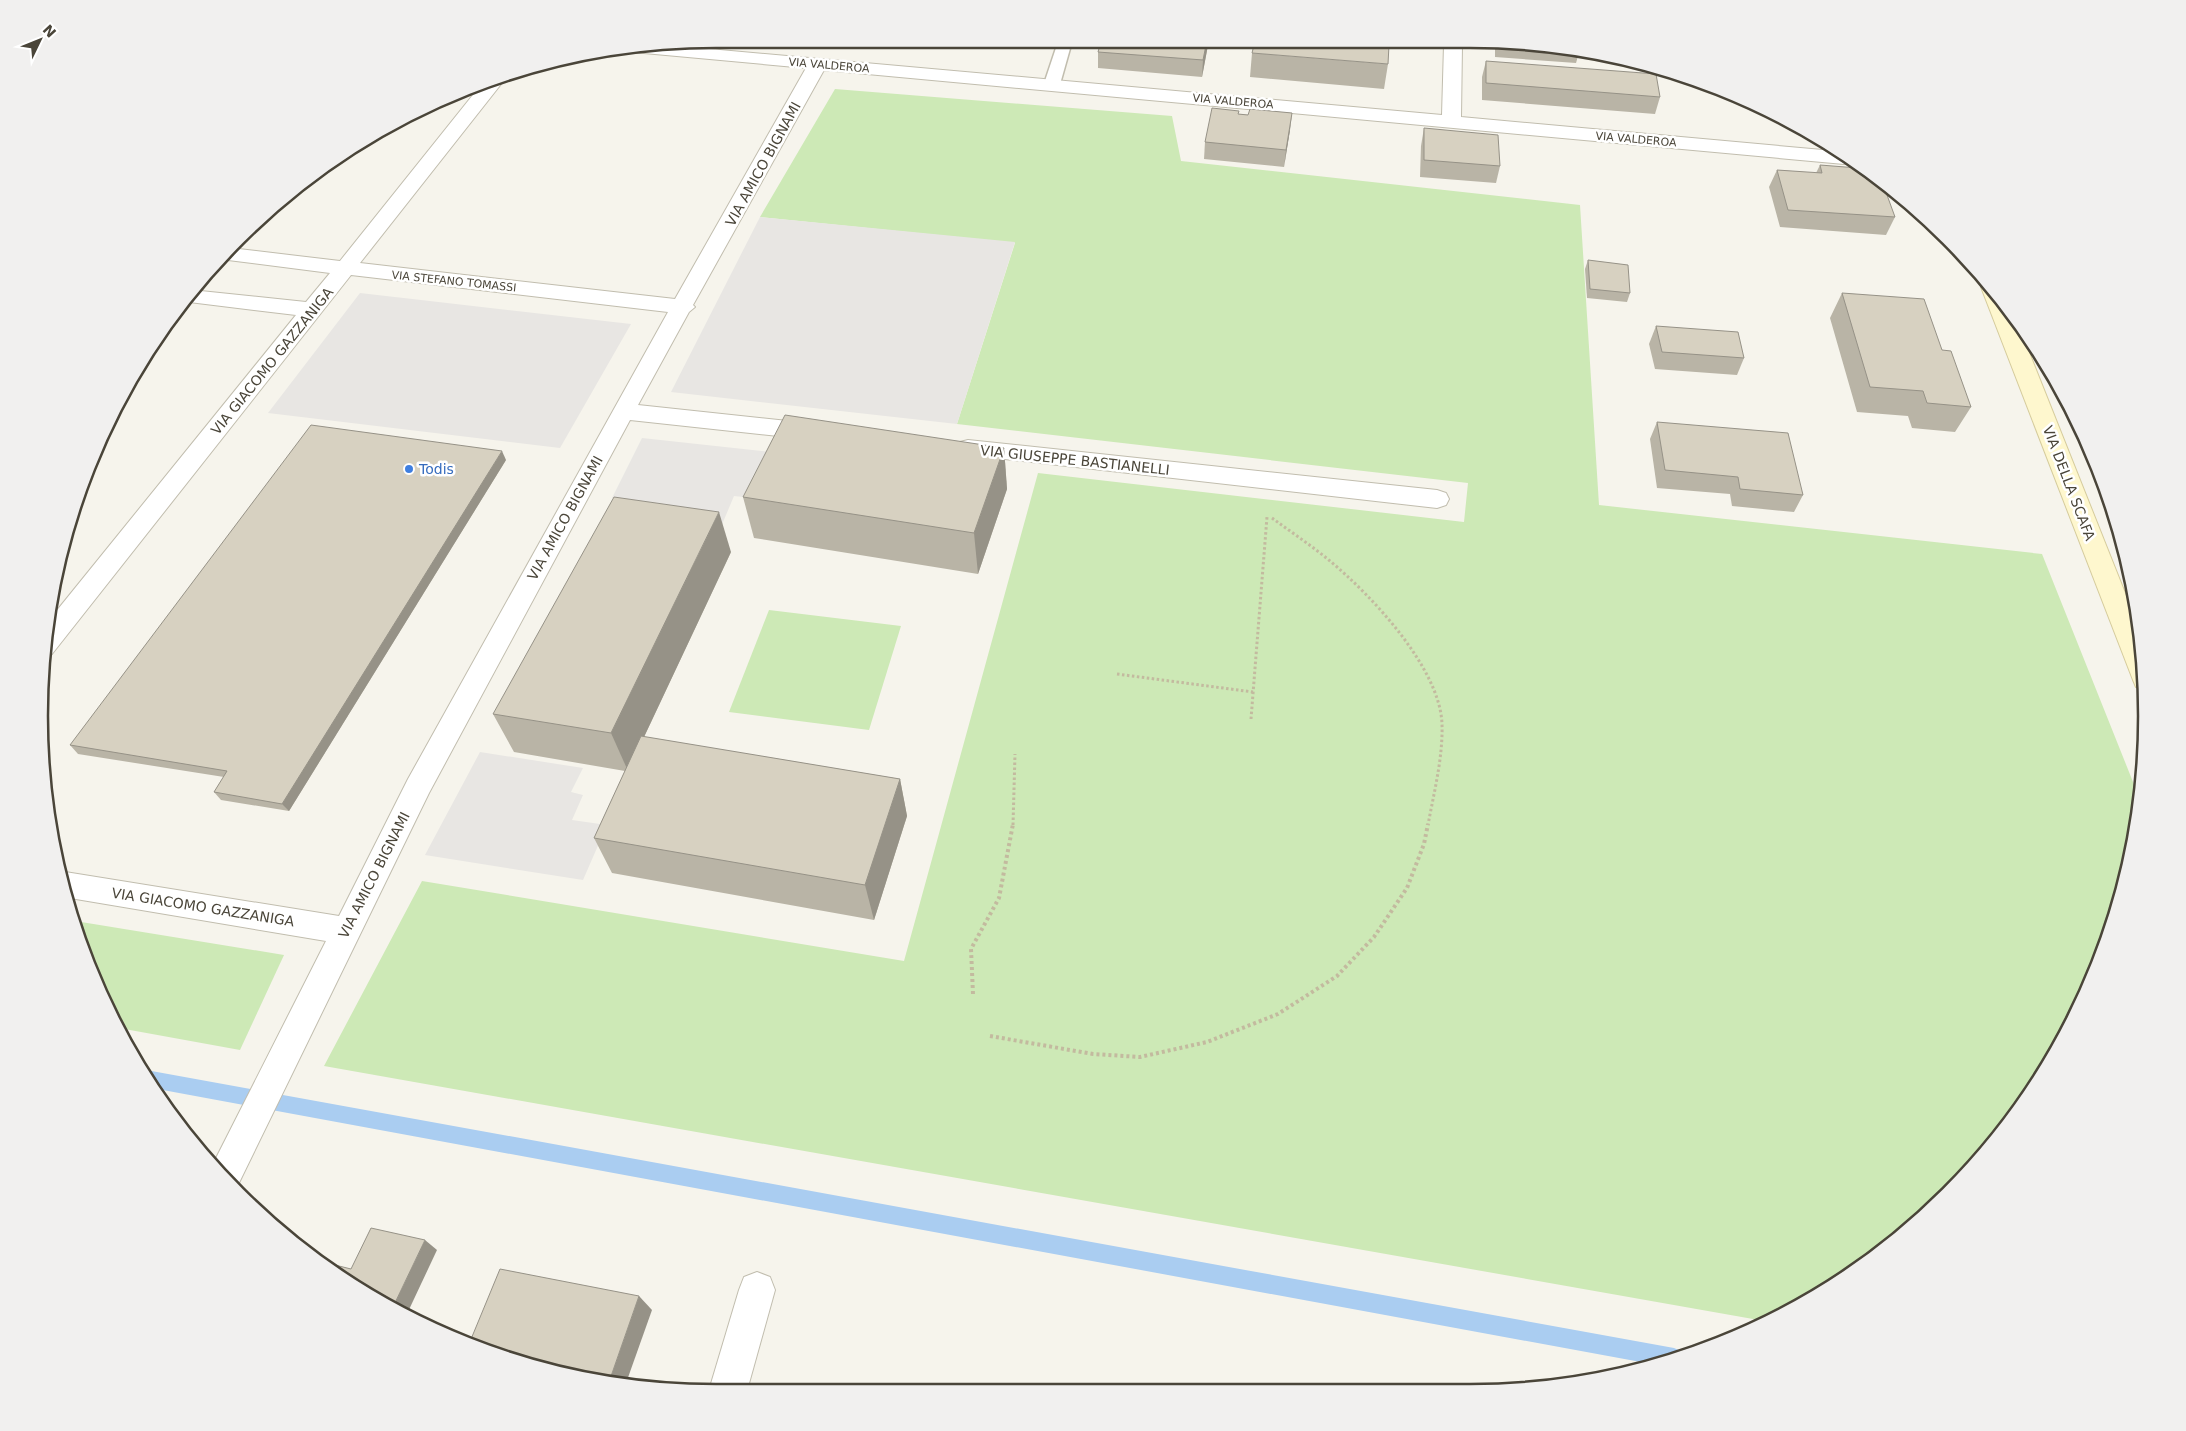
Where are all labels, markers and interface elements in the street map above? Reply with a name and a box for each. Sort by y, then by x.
north arrow [15,15,65,65]
text: N [40,21,59,41]
street label: VIA VALDEROA [788,55,870,76]
street label: VIA VALDEROA [1192,91,1274,112]
street label: VIA AMICO BIGNAMI [722,99,804,229]
street label: VIA VALDEROA [1595,129,1677,150]
street label: VIA STEFANO TOMASSI [391,268,517,295]
street label: VIA GIACOMO GAZZANIGA [208,284,337,438]
street label: VIA DELLA SCAFA [2040,423,2098,543]
street label: VIA GIUSEPPE BASTIANELLI [980,442,1170,478]
street label: VIA AMICO BIGNAMI [524,453,606,583]
place label: Todis [418,461,454,477]
marker: Todis [403,463,415,475]
street label: VIA AMICO BIGNAMI [335,809,413,941]
street label: VIA GIACOMO GAZZANIGA [111,885,296,929]

